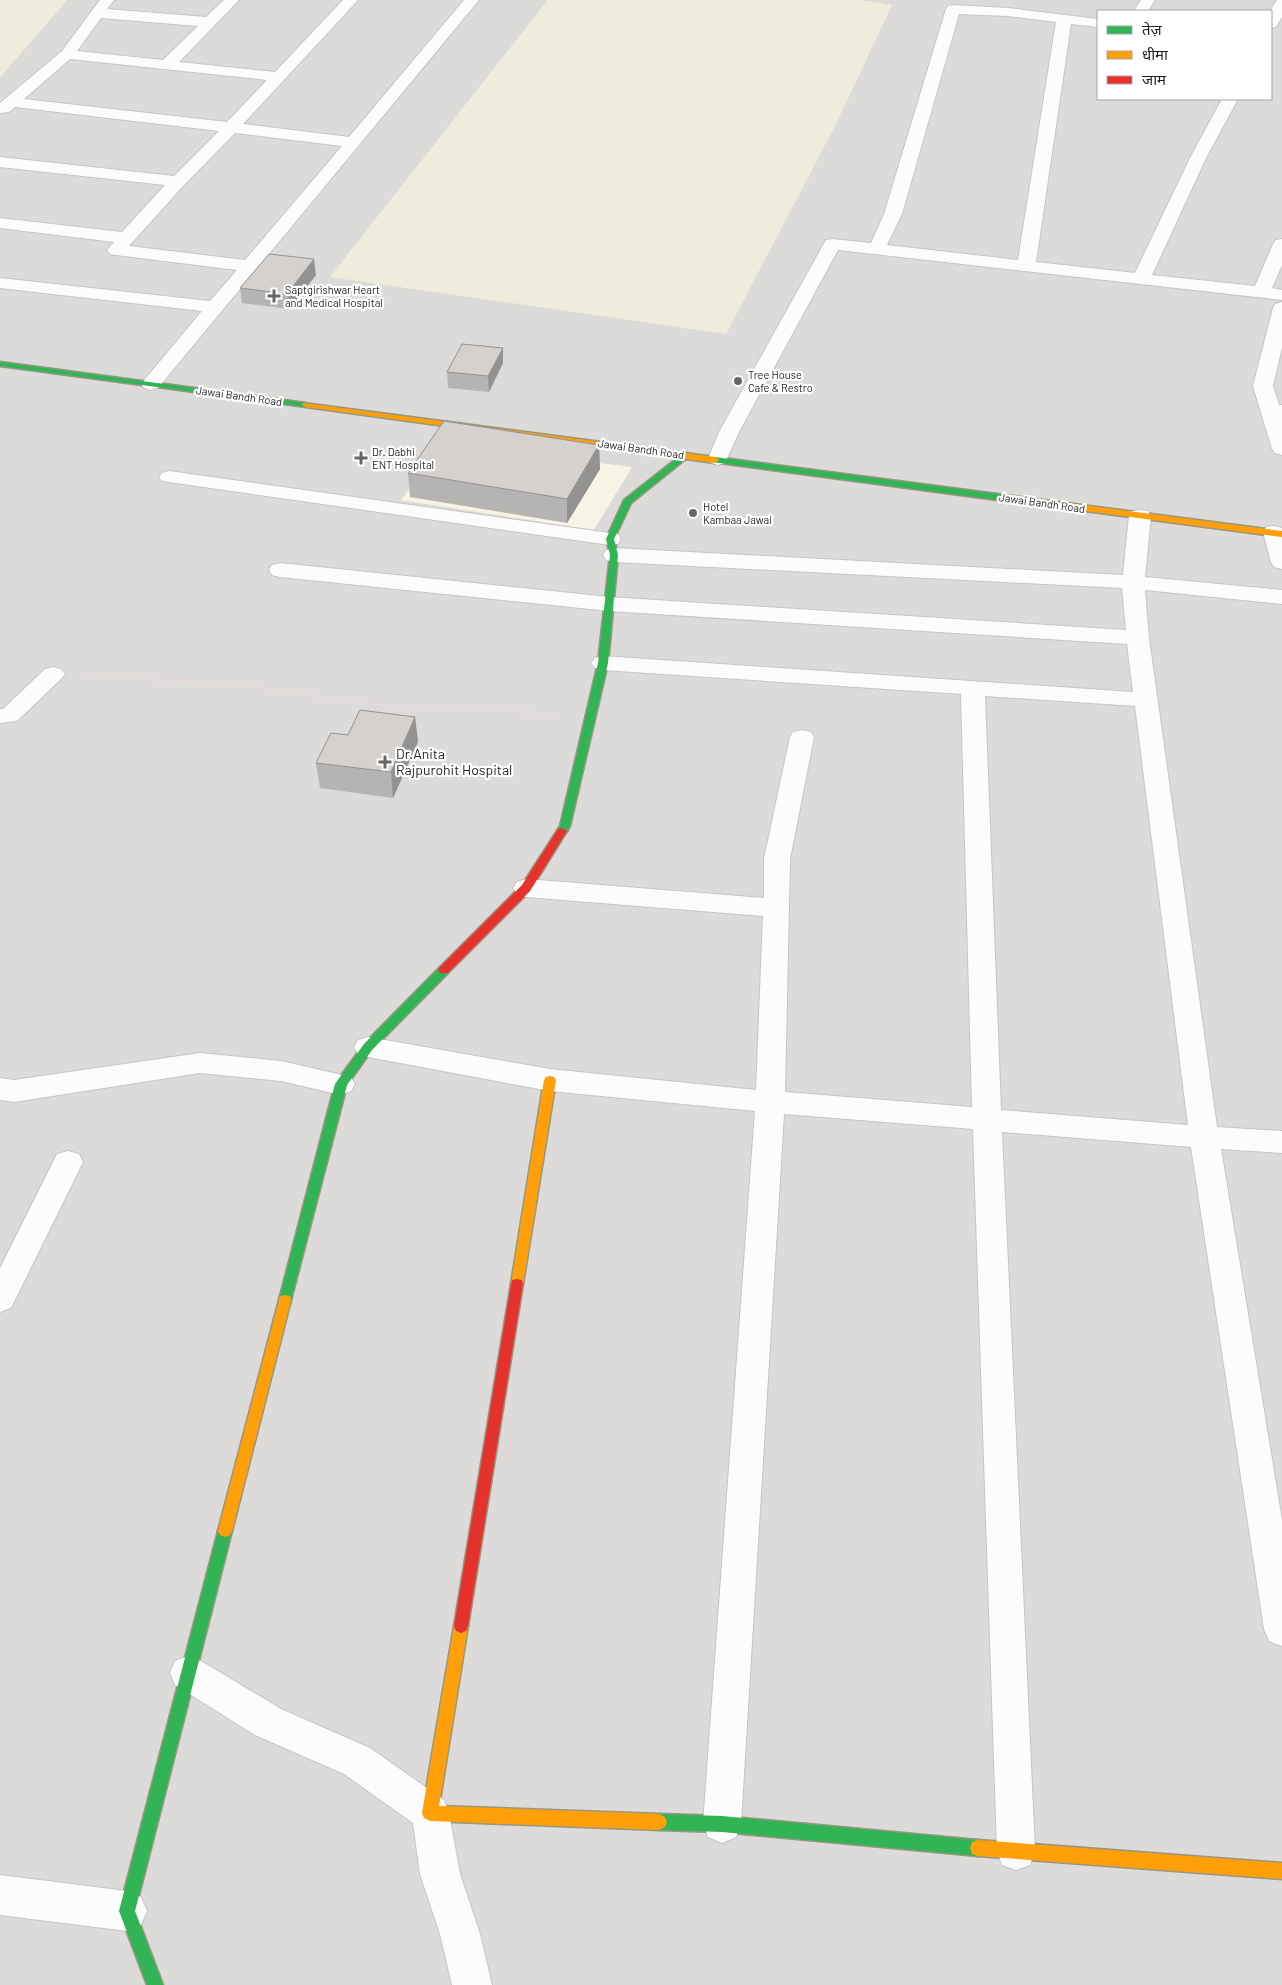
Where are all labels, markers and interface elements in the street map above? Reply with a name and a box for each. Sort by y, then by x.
legend [1097,10,1272,100]
text: तेज़ [1142,20,1163,38]
text: धीमा [1142,45,1169,63]
text: जाम [1142,70,1167,88]
place label: Saptgirishwar Heart and Medical Hospital [285,283,383,309]
marker: Saptgirishwar Heart and Medical Hospital [267,289,281,303]
place label: Tree House Cafe & Restro [748,368,813,394]
marker: Tree House Cafe & Restro [732,375,744,387]
street label: Jawai Bandh Road [195,383,283,408]
street label: Jawai Bandh Road [597,436,685,461]
place label: Dr. Dabhi ENT Hospital [372,445,434,471]
marker: Dr. Dabhi ENT Hospital [354,451,368,465]
street label: Jawai Bandh Road [998,490,1086,515]
place label: Hotel Kambaa Jawai [703,500,772,526]
marker: Hotel Kambaa Jawai [687,507,699,519]
place label: Dr.Anita Rajpurohit Hospital [396,745,512,778]
marker: Dr.Anita Rajpurohit Hospital [378,755,392,769]

